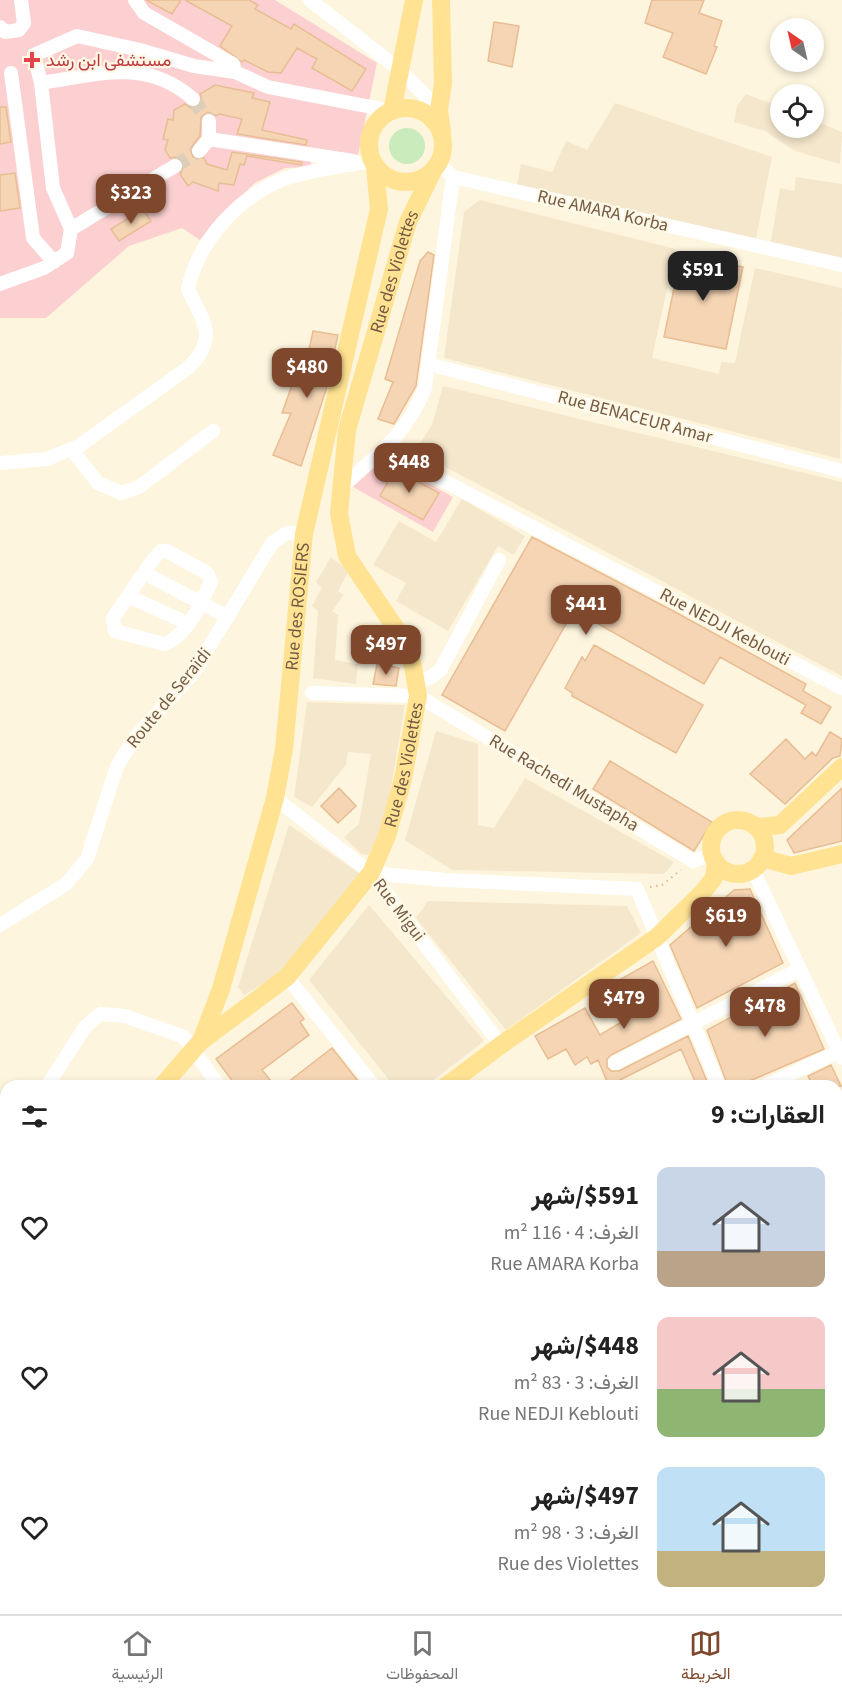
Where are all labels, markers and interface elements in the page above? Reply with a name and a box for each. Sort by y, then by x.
north arrow [770,18,824,72]
map controls [770,18,824,138]
place label: مستشفى ابن رشد [46,48,171,73]
marker: مستشفى ابن رشد [23,51,41,69]
button: locate [770,84,824,138]
pin: $323 [95,174,167,225]
text: $323 [110,179,152,207]
street label: Rue AMARA Korba [535,184,671,238]
street label: Rue des Violettes [364,205,425,336]
pin: $591 [667,251,739,302]
text: $591 [682,256,724,284]
pin: $480 [271,348,343,399]
text: $480 [286,353,328,381]
street label: Rue BENACEUR Amar [555,384,716,450]
pin: $448 [373,443,445,494]
text: $448 [388,448,430,476]
street label: Rue des ROSIERS [279,542,316,672]
street label: Rue NEDJI Keblouti [655,582,795,672]
pin: $441 [550,585,622,636]
text: $441 [565,590,607,618]
pin: $497 [350,625,422,676]
text: $497 [365,630,407,658]
street label: Route de Seraïdi [121,642,217,754]
street label: Rue des Violettes [378,700,429,830]
street label: Rue Rachedi Mustapha [485,728,643,838]
street label: Rue Migui [367,873,431,947]
pin: $619 [690,897,762,948]
text: $619 [705,902,747,930]
pin: $479 [588,979,660,1030]
text: $479 [603,984,645,1012]
pin: $478 [729,987,801,1038]
text: $478 [744,992,786,1020]
text: العقارات: 9 [711,1096,825,1133]
icon: filters [18,1100,51,1133]
text: $591/شهر [531,1177,639,1214]
icon: home [705,1191,777,1263]
icon: heart [18,1211,51,1244]
text: الغرف: 4 · 116 m² [504,1219,639,1247]
text: Rue AMARA Korba [490,1250,639,1278]
text: $448/شهر [531,1327,639,1364]
icon: home [705,1341,777,1413]
icon: heart [18,1361,51,1394]
text: الغرف: 3 · 83 m² [514,1369,639,1397]
text: Rue NEDJI Keblouti [478,1400,639,1428]
text: $497/شهر [531,1477,639,1514]
icon: home [705,1491,777,1563]
icon: heart [18,1511,51,1544]
text: الغرف: 3 · 98 m² [514,1519,639,1547]
text: Rue des Violettes [497,1550,639,1578]
tab: الرئيسية [111,1627,163,1688]
tab: المحفوظات [386,1627,458,1688]
tab: الخريطة [681,1627,731,1688]

